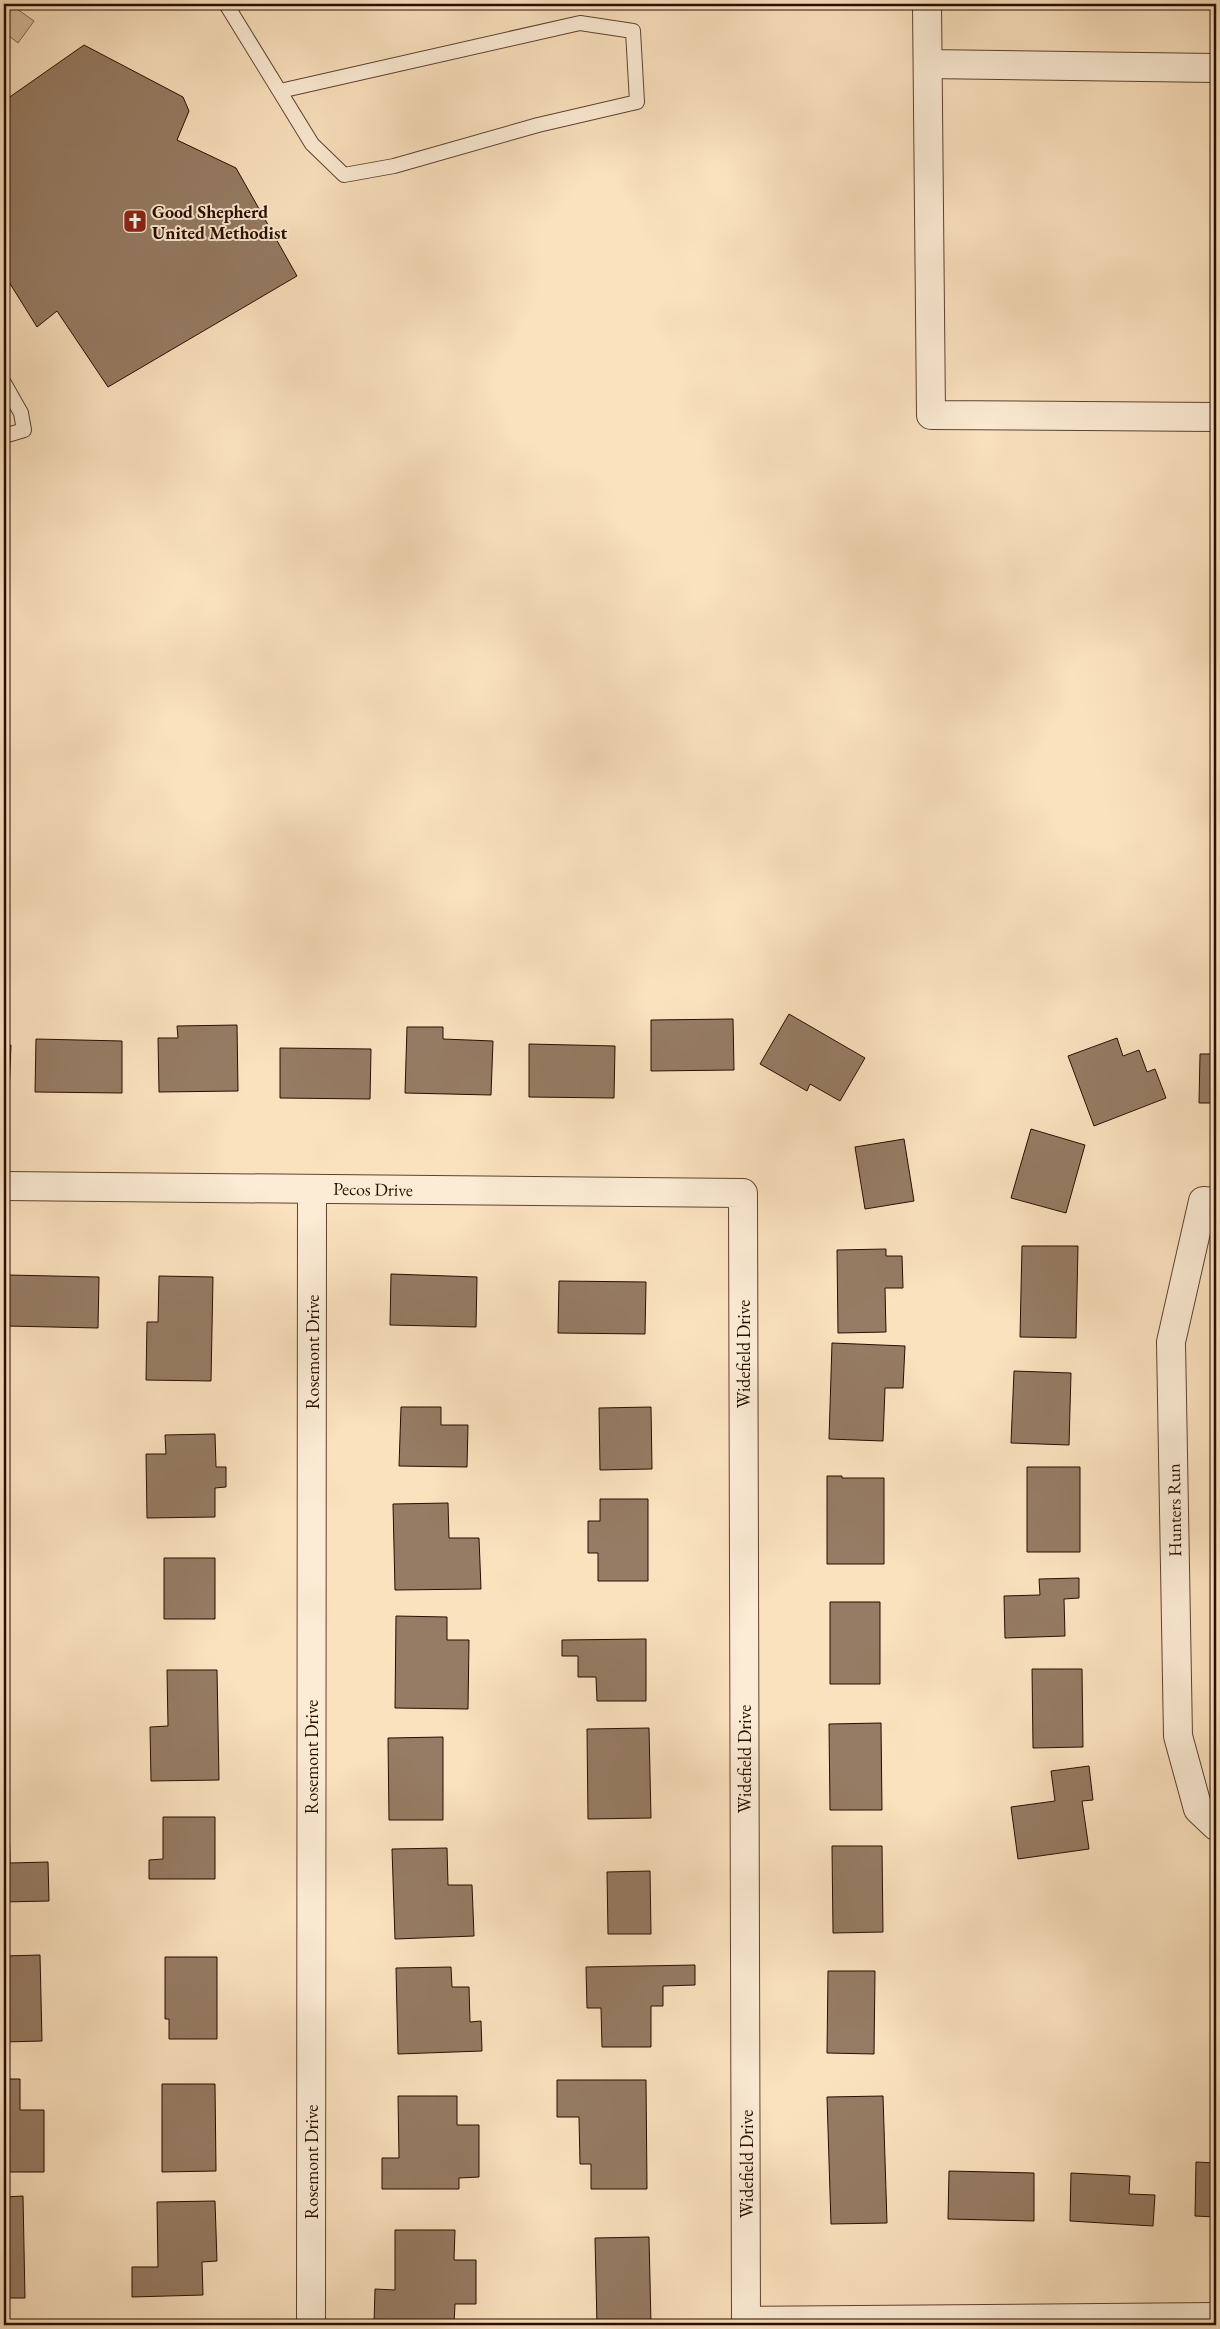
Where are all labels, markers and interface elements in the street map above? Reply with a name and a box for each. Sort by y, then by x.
place label: Good Shepherd United Methodist [152,200,287,244]
church icon: Good Shepherd United Methodist [122,208,148,234]
street label: Pecos Drive [333,1177,413,1201]
street label: Rosemont Drive [301,1295,324,1409]
street label: Widefield Drive [732,1300,755,1408]
street label: Hunters Run [1162,1463,1186,1557]
street label: Rosemont Drive [300,1700,323,1814]
street label: Widefield Drive [733,1705,756,1813]
street label: Rosemont Drive [300,2105,323,2219]
street label: Widefield Drive [735,2110,758,2218]

